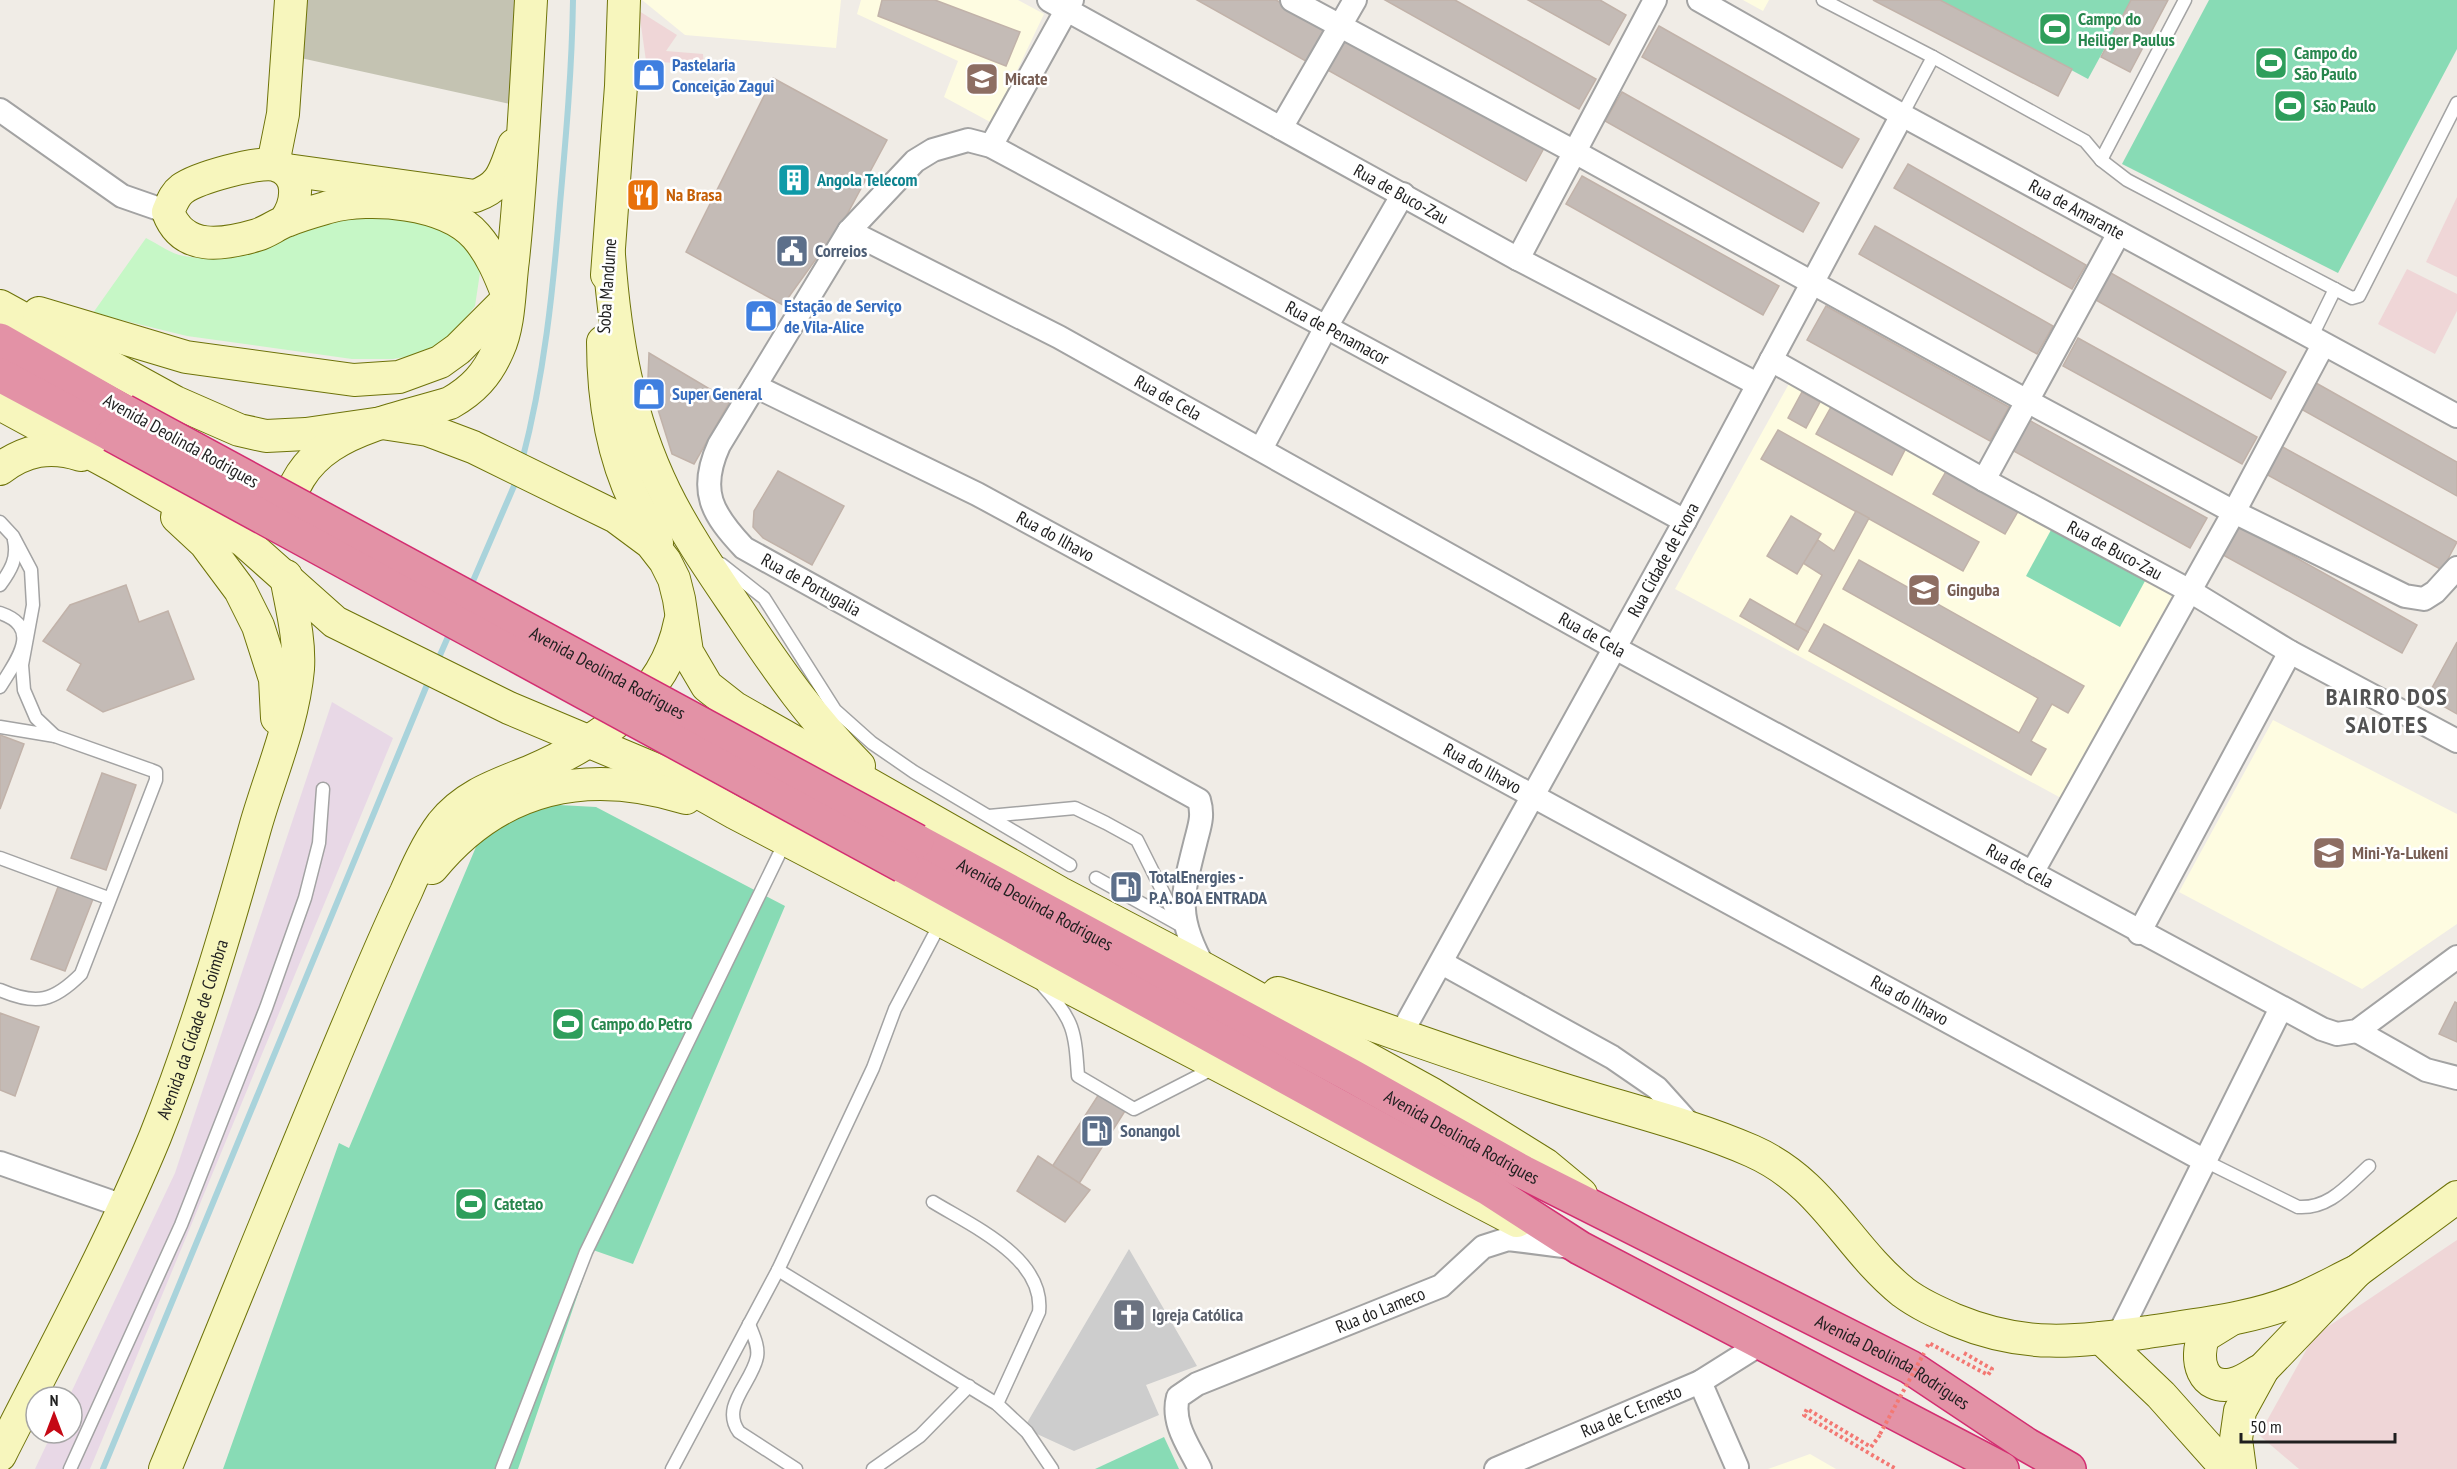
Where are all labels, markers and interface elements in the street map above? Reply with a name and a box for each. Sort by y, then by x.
place label: Campo do Heiliger Paulus [2078,7,2175,51]
sports icon: Campo do Heiliger Paulus [2037,11,2073,47]
place label: Campo do São Paulo [2294,41,2357,85]
sports icon: Campo do São Paulo [2253,45,2289,81]
place label: Pastelaria Conceição Zagui [672,53,774,97]
shop icon: Pastelaria Conceição Zagui [631,57,667,93]
school or university icon: Micate [964,61,1000,97]
place label: Micate [1005,67,1048,90]
sports icon: São Paulo [2272,88,2308,124]
place label: São Paulo [2313,94,2376,117]
street label: Rua de Buco-Zau [1350,159,1453,229]
building icon: Angola Telecom [776,162,812,198]
place label: Angola Telecom [816,168,918,191]
street label: Rua de Amarante [2025,174,2129,245]
restaurant icon: Na Brasa [625,177,661,213]
place label: Na Brasa [666,183,722,206]
public building icon: Correios [774,233,810,269]
street label: Soba Mandume [592,237,621,334]
place label: Correios [815,239,867,262]
place label: Estação de Serviço de Vila-Alice [784,294,902,338]
street label: Rua de Penamacor [1282,295,1393,370]
shop icon: Estação de Serviço de Vila-Alice [743,298,779,334]
street label: Rua de Cela [1131,370,1206,425]
shop icon: Super General [631,376,667,412]
place label: Super General [672,382,763,405]
street label: Avenida Deolinda Rodrigues [100,388,263,493]
street label: Rua Cidade de Evora [1622,498,1704,621]
street label: Rua do Ilhavo [1013,506,1099,567]
street label: Rua de Buco-Zau [2063,515,2166,585]
street label: Rua de Portugalia [757,548,865,621]
school or university icon: Ginguba [1906,572,1942,608]
place label: Ginguba [1947,578,2000,601]
street label: Rua de Cela [1555,607,1630,663]
street label: Avenida Deolinda Rodrigues [526,621,690,724]
district label: BAIRRO DOS SAIOTES [2326,681,2448,740]
street label: Rua do Ilhavo [1440,738,1526,799]
school or university icon: Mini-Ya-Lukeni [2311,835,2347,871]
street label: Rua de Cela [1982,838,2058,893]
place label: Mini-Ya-Lukeni [2352,841,2448,864]
street label: Avenida Deolinda Rodrigues [953,853,1117,956]
place label: TotalEnergies - P.A. BOA ENTRADA [1149,865,1268,909]
fuel station icon: TotalEnergies - P.A. BOA ENTRADA [1108,869,1144,905]
street label: Avenida da Cidade de Coimbra [151,937,233,1122]
street label: Rua do Ilhavo [1867,970,1953,1031]
sports icon: Campo do Petro [550,1006,586,1042]
place label: Campo do Petro [591,1012,692,1035]
street label: Avenida Deolinda Rodrigues [1380,1084,1543,1189]
fuel station icon: Sonangol [1079,1113,1115,1149]
place label: Sonangol [1120,1119,1180,1142]
sports icon: Catetao [453,1186,489,1222]
place label: Catetao [494,1192,543,1215]
street label: Rua do Lameco [1332,1282,1429,1338]
church icon: Igreja Católica [1111,1297,1147,1333]
place label: Igreja Católica [1152,1303,1243,1326]
street label: Avenida Deolinda Rodrigues [1811,1309,1974,1414]
street label: Rua de C. Ernesto [1577,1379,1685,1443]
north arrow [24,1385,84,1445]
text: N [50,1390,58,1410]
scale bar [2241,1406,2396,1444]
text: 50 m [2250,1415,2282,1438]

